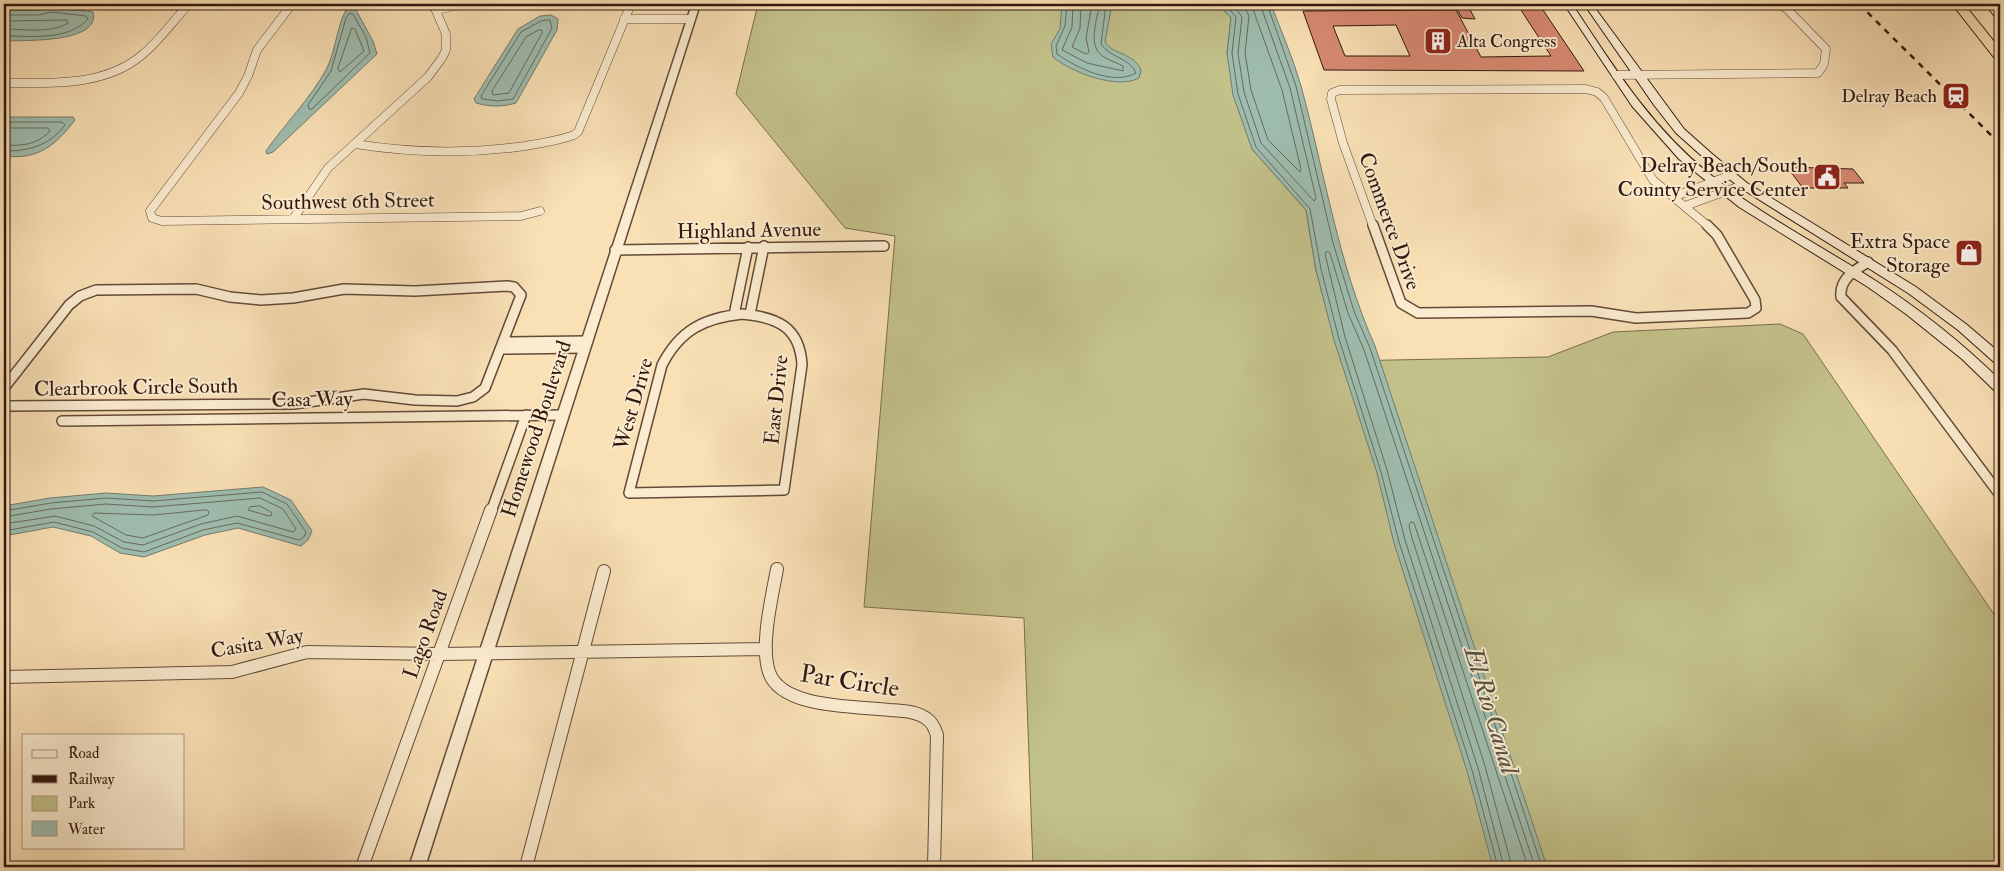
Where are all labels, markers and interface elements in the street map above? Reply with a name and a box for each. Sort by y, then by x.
building icon: Alta Congress [1423,26,1453,56]
place label: Alta Congress [1456,30,1556,53]
station icon: Delray Beach [1941,81,1971,111]
place label: Delray Beach [1841,85,1938,108]
street label: Commerce Drive [1352,149,1427,294]
place label: Delray Beach/South County Service Center [1618,152,1808,203]
public building icon: Delray Beach/South County Service Center [1812,162,1842,192]
street label: Southwest 6th Street [261,186,435,217]
street label: Highland Avenue [677,216,822,245]
place label: Extra Space Storage [1850,228,1950,279]
shop icon: Extra Space Storage [1954,238,1984,268]
street label: Homewood Boulevard [495,337,578,521]
street label: East Drive [758,354,795,446]
street label: West Drive [607,355,660,454]
street label: Clearbrook Circle South [34,372,238,403]
street label: Casa Way [271,385,354,414]
street label: Lago Road [397,585,454,682]
street label: Casita Way [209,622,306,665]
water label: El Rio Canal [1456,641,1526,780]
street label: Par Circle [798,658,901,705]
legend [22,734,185,848]
text: Road [68,744,100,763]
text: Railway [68,770,115,789]
text: Park [68,794,95,813]
text: Water [67,820,105,839]

